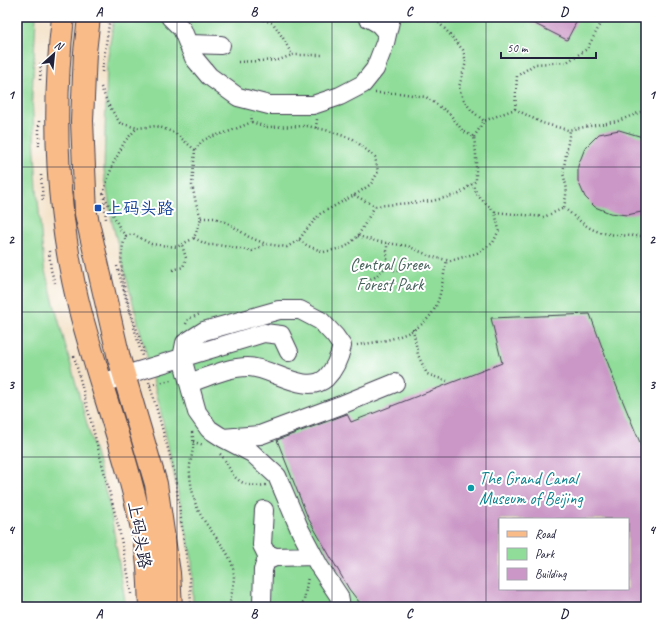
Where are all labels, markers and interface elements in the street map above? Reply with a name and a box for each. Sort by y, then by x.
text: A [96,4,104,20]
text: B [251,4,259,20]
text: C [406,4,414,20]
text: D [560,4,569,20]
north arrow [34,34,74,74]
scale bar [501,34,596,60]
text: N [52,37,67,54]
text: 50 m [507,40,529,56]
text: 1 [8,87,16,103]
text: 1 [649,87,657,103]
place label: 上码头路 [106,198,174,219]
marker: 上码头路 [93,203,103,213]
text: 2 [8,232,15,248]
text: 2 [649,232,656,248]
park label: Central Green Forest Park [350,254,431,295]
text: 3 [8,377,15,393]
text: 3 [649,377,656,393]
place label: The Grand Canal Museum of Beijing [479,468,583,509]
marker: The Grand Canal Museum of Beijing [466,483,476,493]
street label: 上码头路 [123,500,156,570]
legend [499,518,629,590]
text: 4 [8,522,16,538]
text: 4 [649,522,657,538]
text: Road [535,526,557,542]
text: Park [535,546,556,562]
text: Building [535,566,567,582]
text: A [96,606,104,622]
text: B [251,606,259,622]
text: C [406,606,414,622]
text: D [560,606,569,622]

